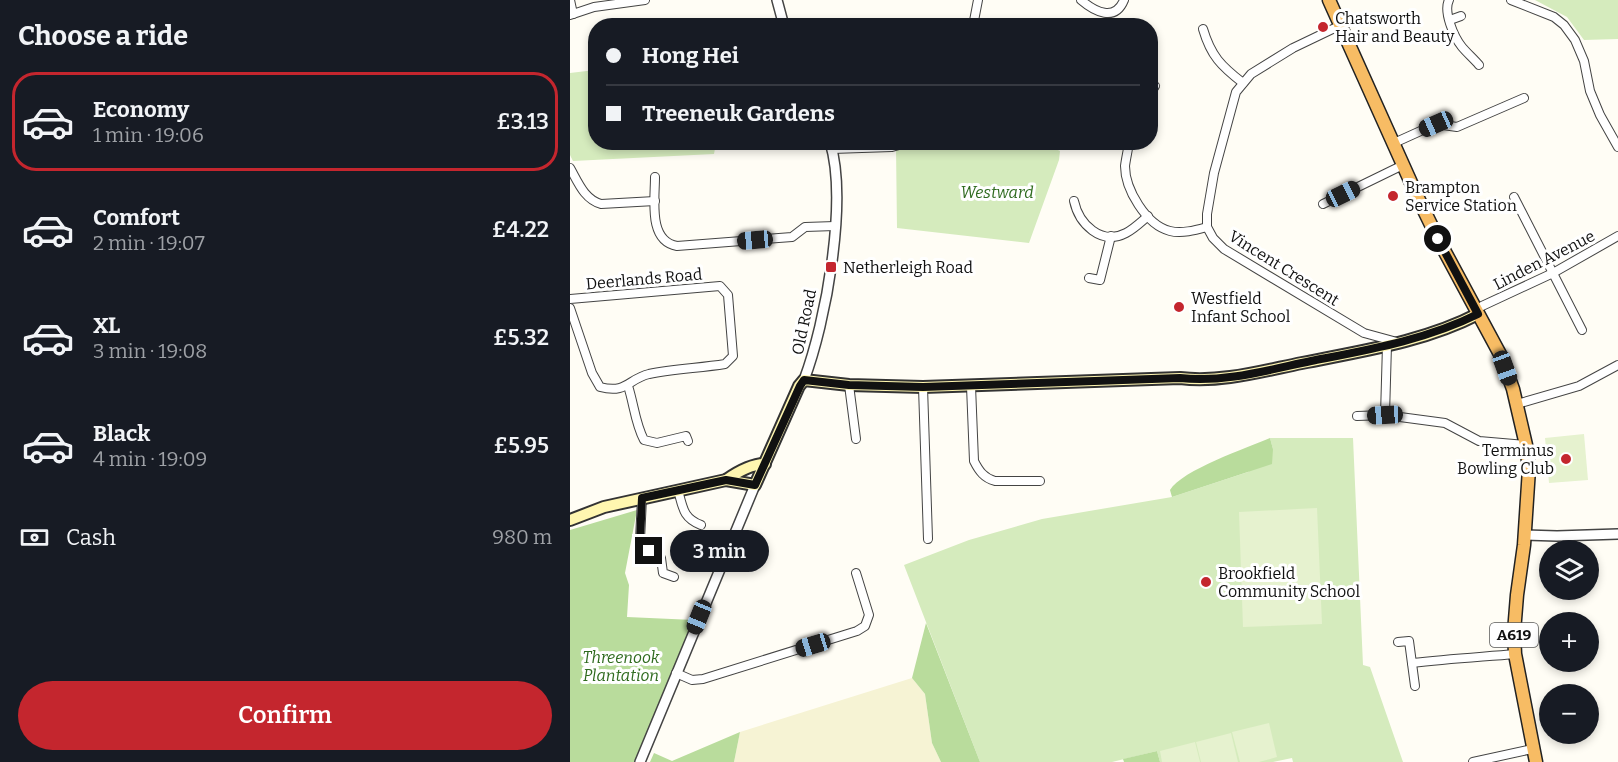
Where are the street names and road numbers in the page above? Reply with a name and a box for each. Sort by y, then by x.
street label: Vincent Crescent [1225,226,1343,310]
street label: Linden Avenue [1490,226,1598,294]
street label: Deerlands Road [585,264,704,294]
street label: Old Road [788,287,820,357]
road number: A619 [1490,623,1538,647]

